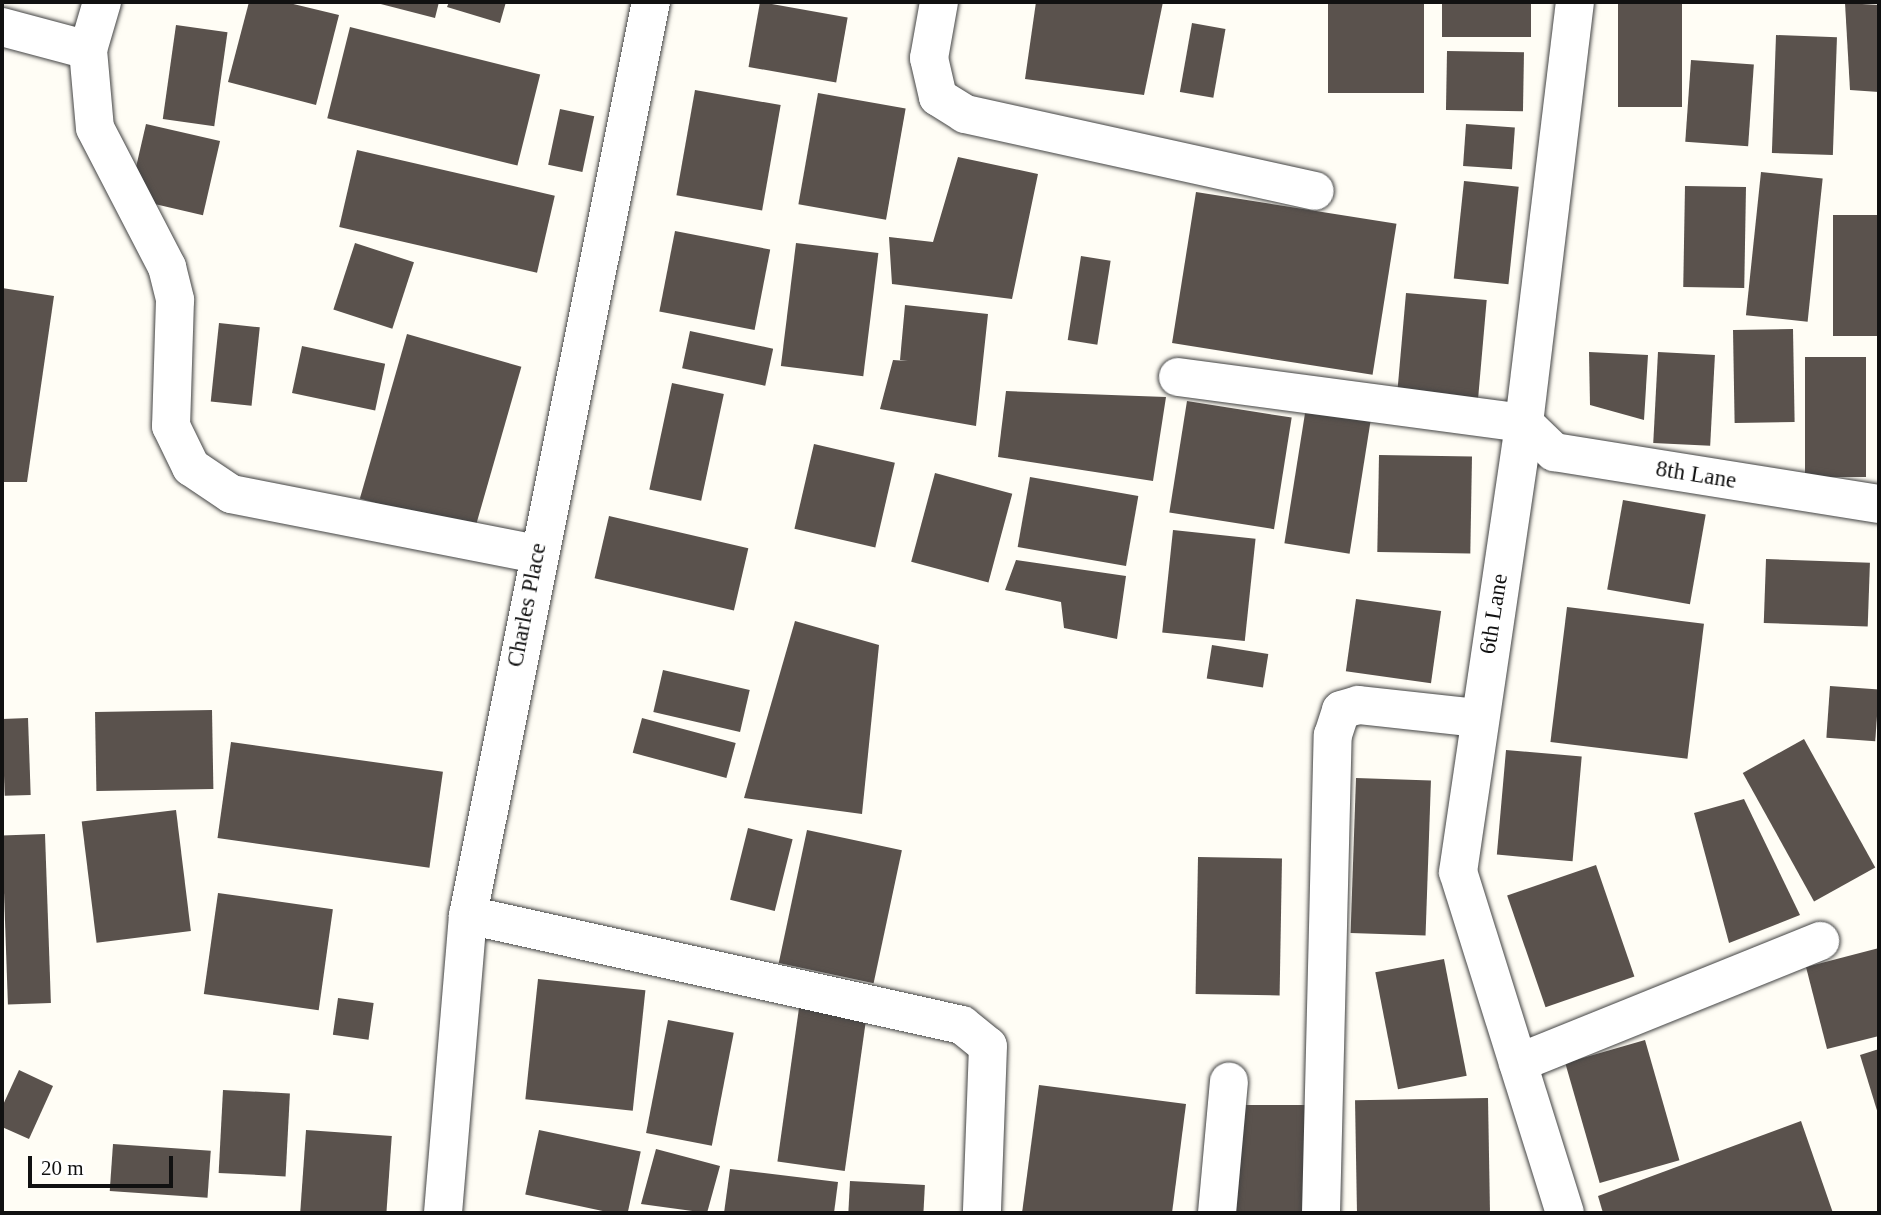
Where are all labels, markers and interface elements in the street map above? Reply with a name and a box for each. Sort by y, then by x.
street label: 8th Lane [1654,455,1738,495]
street label: Charles Place [501,541,553,669]
street label: 6th Lane [1474,572,1514,656]
scale bar [32,1142,177,1186]
text: 20 m [41,1156,84,1180]

